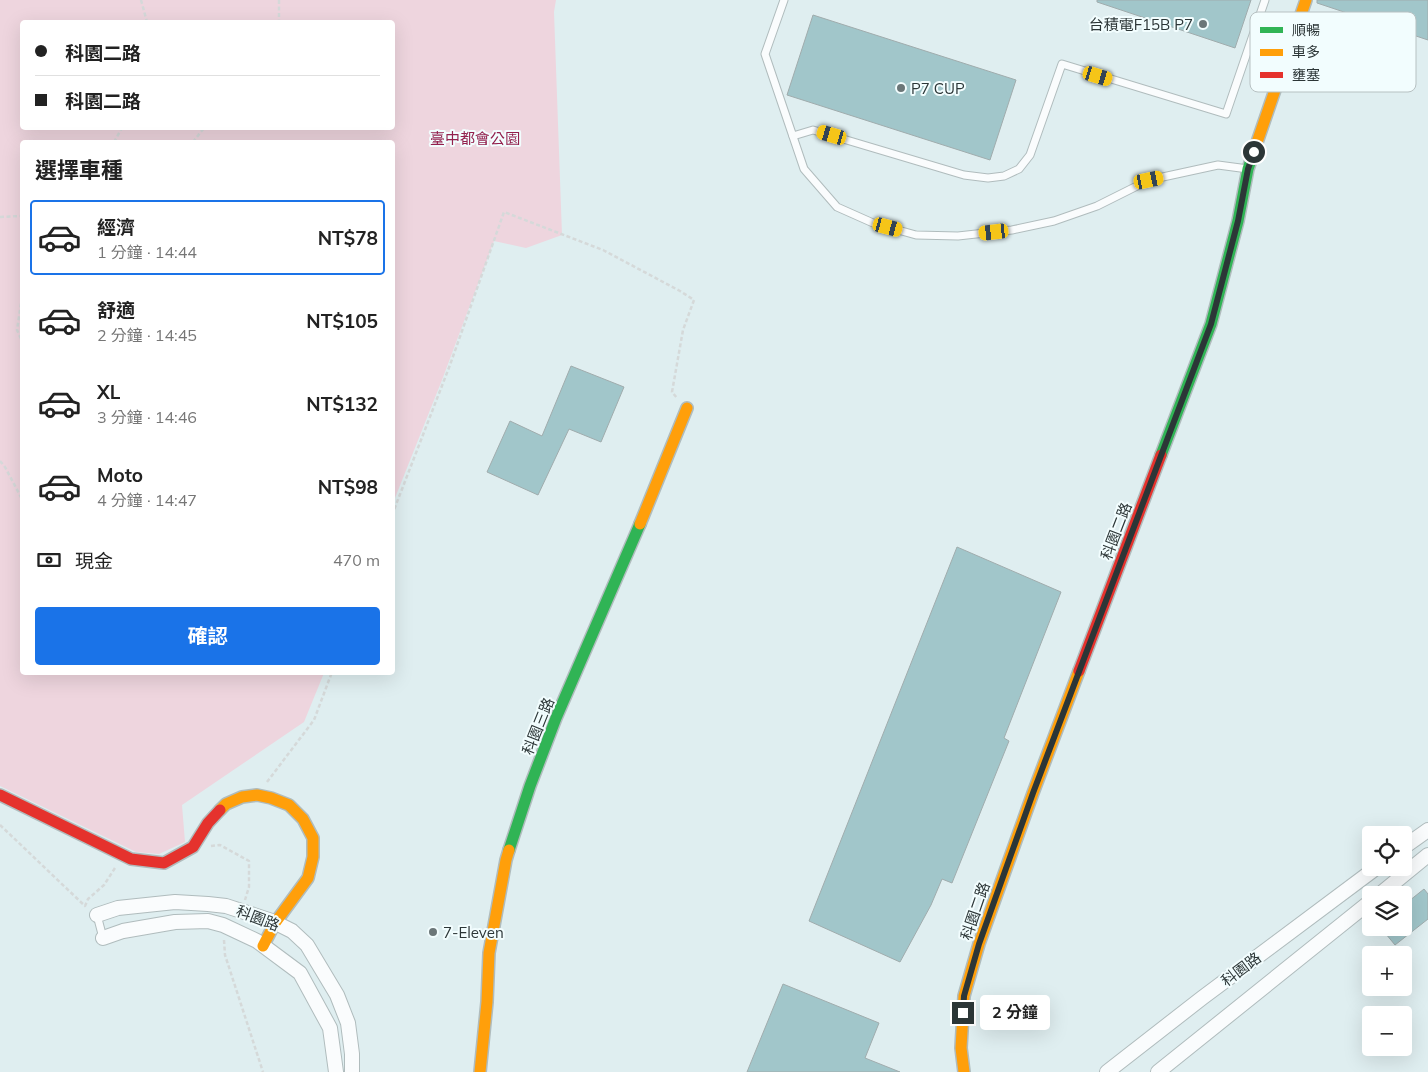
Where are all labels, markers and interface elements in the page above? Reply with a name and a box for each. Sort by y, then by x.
legend [1250,12,1416,92]
place label: 台積電F15B P7 [1089,15,1193,34]
marker: 台積電F15B P7 [1197,18,1209,30]
text: 順暢 [1292,21,1320,39]
text: 科園二路 [65,41,141,65]
text: 車多 [1292,43,1320,61]
car [1081,64,1114,88]
text: 壅塞 [1292,66,1320,84]
place label: P7 CUP [911,79,965,98]
marker: P7 CUP [895,82,907,94]
text: 科園二路 [65,89,141,113]
car [815,124,848,146]
park label: 臺中都會公園 [430,129,520,148]
route start [1243,141,1265,163]
text: 選擇車種 [35,156,123,184]
car [1132,170,1165,190]
icon: car [37,215,82,260]
text: 經濟 [97,215,135,239]
car [871,216,904,238]
car [978,223,1009,241]
text: NT$78 [318,226,378,250]
text: 1 分鐘 · 14:44 [97,242,197,262]
icon: car [37,298,82,343]
text: 舒適 [97,298,135,322]
text: NT$105 [306,309,378,333]
text: 2 分鐘 · 14:45 [97,325,197,345]
text: XL [97,380,120,404]
icon: car [37,381,82,426]
text: NT$132 [306,392,378,416]
text: 3 分鐘 · 14:46 [97,407,197,427]
text: Moto [97,463,143,487]
icon: car [37,464,82,509]
text: NT$98 [318,475,378,499]
text: 4 分鐘 · 14:47 [97,490,197,510]
street label: 科園二路 [1096,500,1136,562]
icon: cash [35,546,63,574]
text: 現金 [75,549,113,573]
text: 470 m [333,550,380,570]
button: 確認 [35,607,380,665]
street label: 科園三路 [518,695,558,757]
map controls [1362,826,1412,1056]
button: locate [1362,826,1412,876]
street label: 科園二路 [956,880,994,942]
button: layers [1362,886,1412,936]
street label: 科園路 [234,901,282,935]
place label: 7-Eleven [443,923,504,942]
marker: 7-Eleven [427,926,439,938]
button: + [1362,946,1412,996]
street label: 科園路 [1217,948,1265,990]
callout: 2 分鐘 [980,996,1050,1030]
route end [952,1002,974,1024]
text: 2 分鐘 [992,1002,1038,1022]
button: − [1362,1006,1412,1056]

